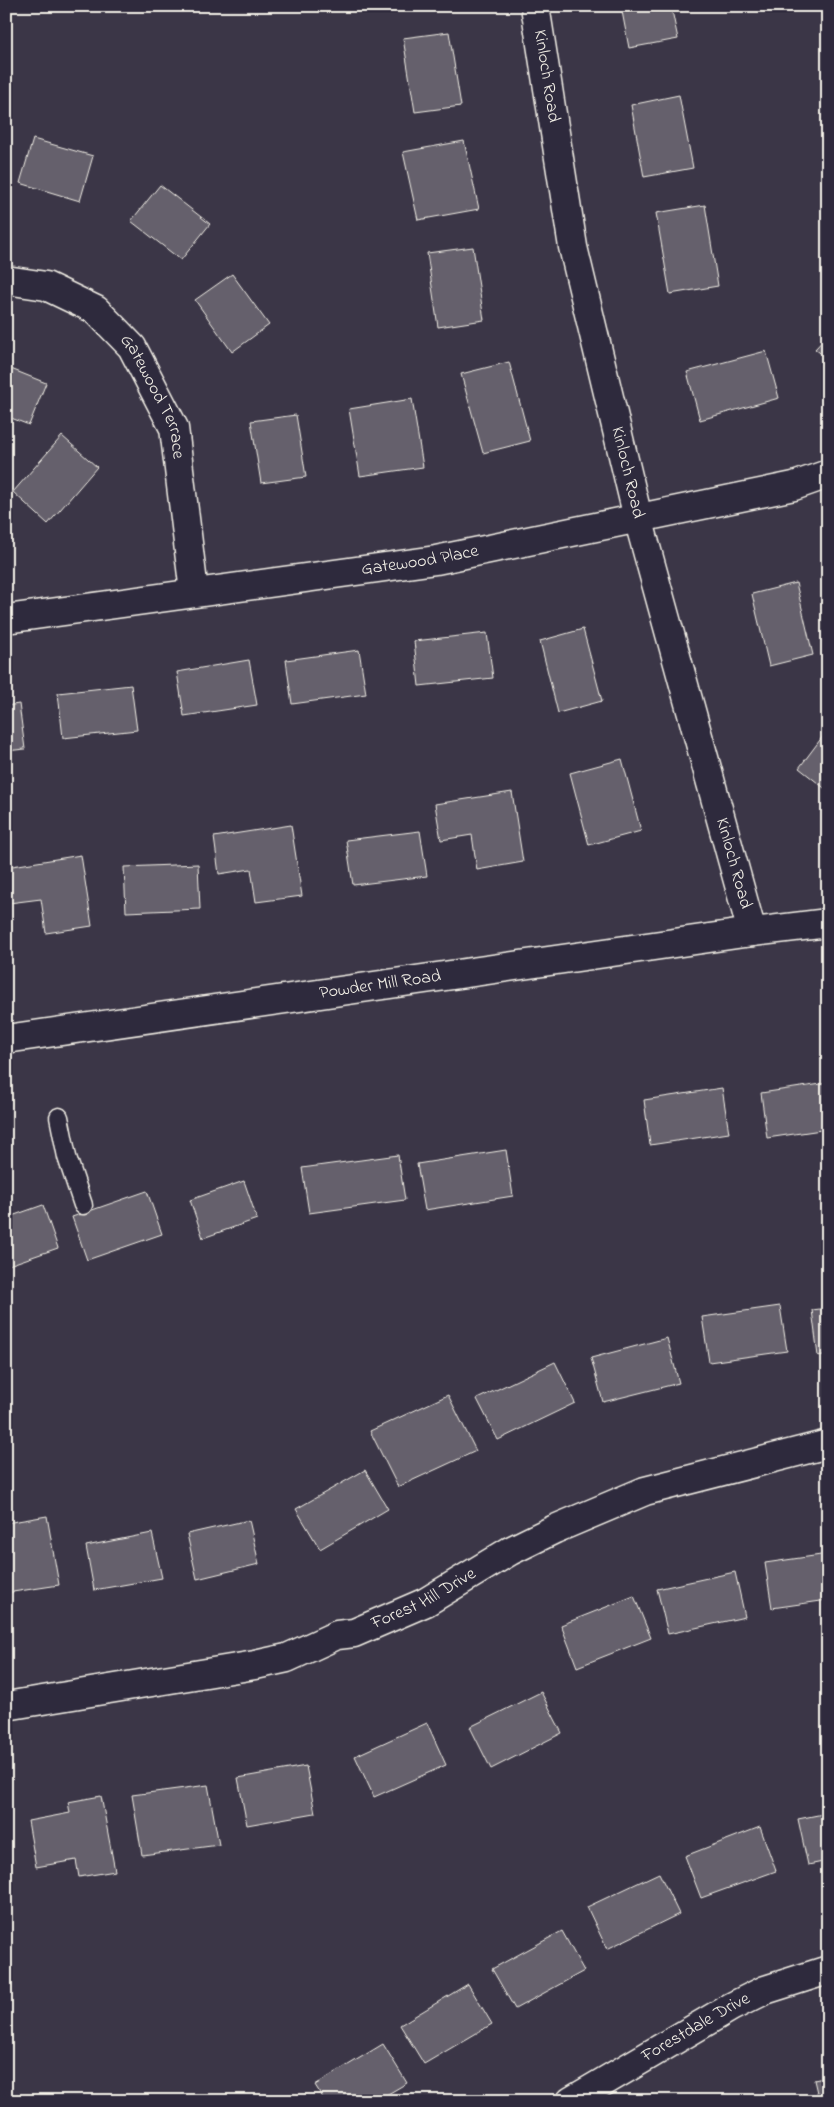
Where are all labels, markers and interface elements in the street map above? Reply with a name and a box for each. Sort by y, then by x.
street label: Kinloch Road [526,28,566,124]
street label: Gatewood Terrace [113,328,191,461]
street label: Kinloch Road [604,424,651,521]
street label: Gatewood Place [360,538,482,583]
street label: Kinloch Road [708,815,758,912]
street label: Powder Mill Road [318,964,443,1007]
street label: Forest Hill Drive [367,1561,482,1637]
street label: Forestdale Drive [636,1986,756,2070]

